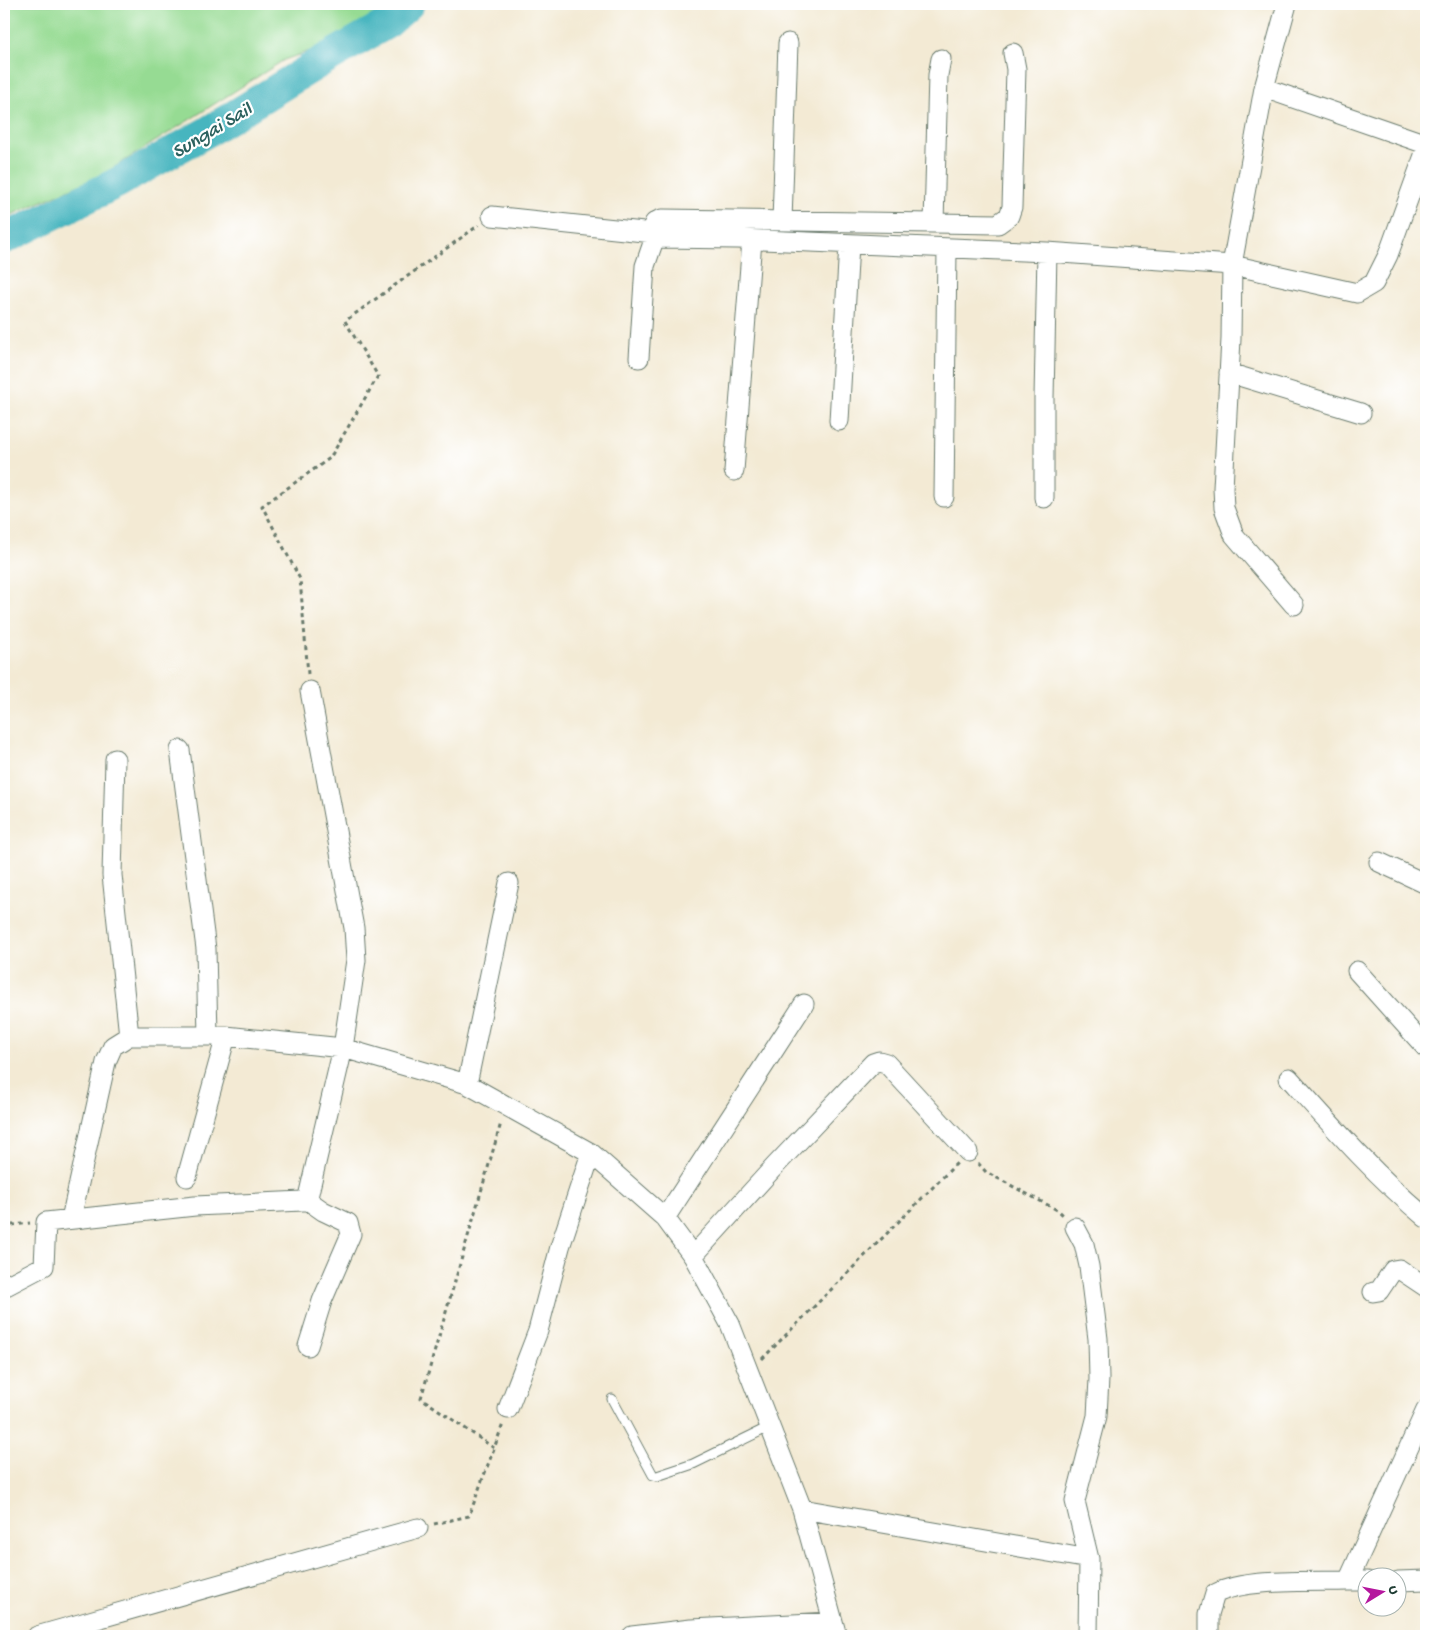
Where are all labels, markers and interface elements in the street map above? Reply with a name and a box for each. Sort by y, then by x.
water label: Sungai Sail [169,98,258,165]
north arrow [1358,1568,1408,1618]
text: U [1383,1585,1401,1596]

